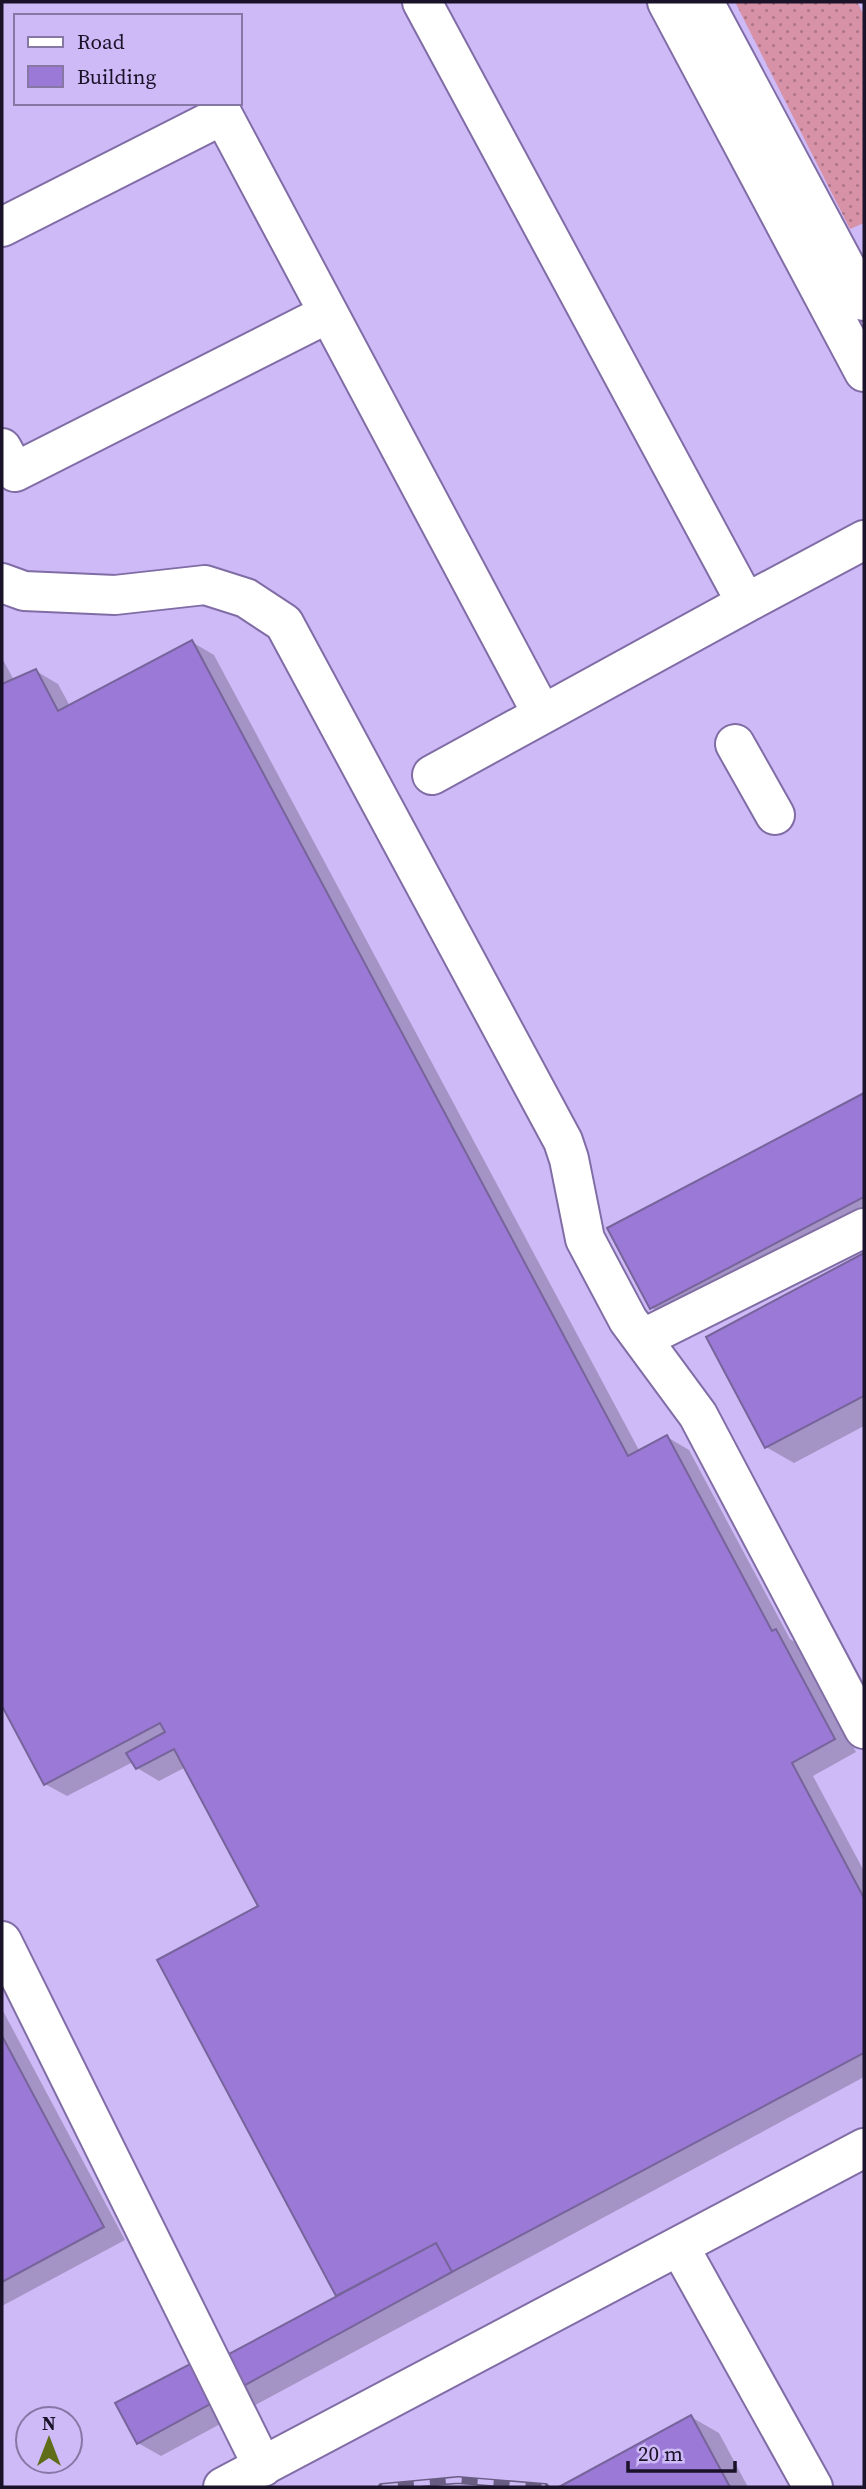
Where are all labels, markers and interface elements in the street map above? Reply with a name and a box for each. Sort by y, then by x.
legend [14,14,242,105]
text: Road [77,27,125,56]
text: Building [77,62,156,91]
north arrow [14,2405,84,2475]
text: N [42,2410,56,2436]
scale bar [628,2430,735,2474]
text: 20 m [638,2439,683,2468]

